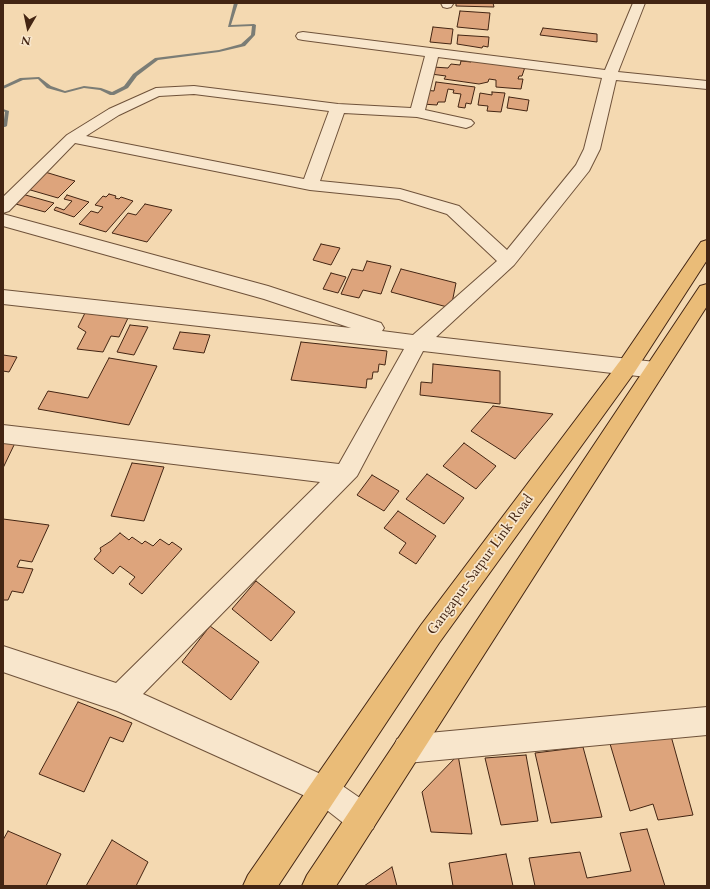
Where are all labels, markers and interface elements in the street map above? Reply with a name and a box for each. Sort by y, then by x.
north arrow [8,8,48,48]
text: N [20,32,32,49]
street label: Gangapur-Satpur Link Road [424,492,538,638]

